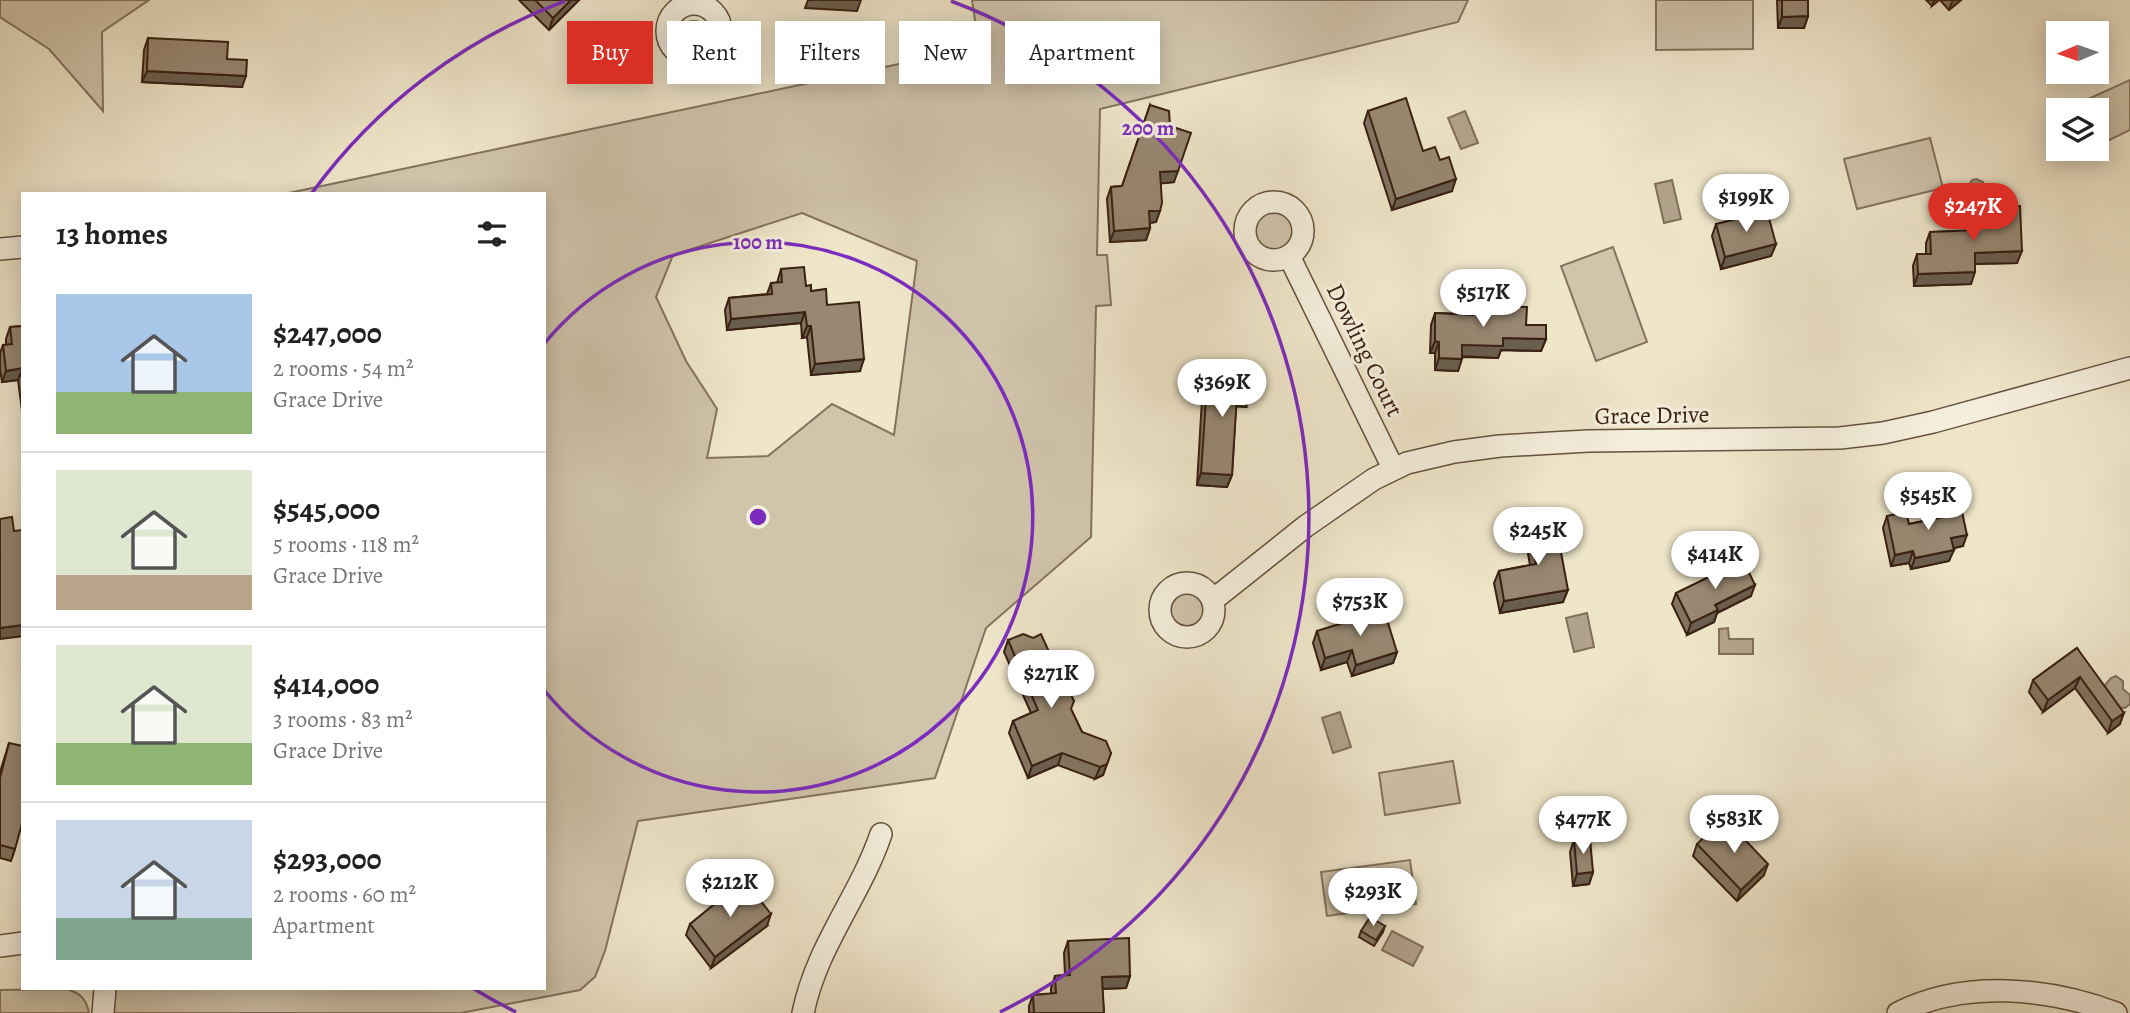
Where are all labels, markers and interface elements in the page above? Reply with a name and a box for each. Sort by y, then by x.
chip: Buy [567,21,653,84]
chip: Rent [667,21,761,84]
chip: Filters [775,21,885,84]
chip: New [899,21,991,84]
chip: Apartment [1005,21,1160,84]
north arrow [2046,21,2109,84]
map controls [2046,21,2109,161]
button: layers [2046,98,2109,161]
text: 200 m [1122,114,1175,142]
pin: $199K [1697,174,1795,234]
text: $199K [1718,181,1774,212]
pin: $247K [1924,184,2022,243]
text: $247K [1944,190,2002,221]
text: 13 homes [56,214,168,254]
icon: filters [473,215,511,253]
text: 100 m [733,228,783,256]
pin: $517K [1434,270,1532,329]
text: $517K [1456,276,1510,307]
street label: Dowling Court [1319,278,1411,422]
text: $247,000 [273,313,382,353]
icon: home [112,322,196,406]
text: 2 rooms · 54 m² [273,353,414,384]
pin: $369K [1173,360,1271,419]
text: $369K [1193,366,1251,397]
text: Grace Drive [273,384,383,415]
street label: Grace Drive [1594,398,1710,432]
pin: $545K [1879,472,1977,532]
text: $545K [1900,479,1956,510]
text: $545,000 [273,489,380,529]
icon: home [112,498,196,582]
centre of rings [746,505,770,529]
pin: $245K [1489,508,1587,567]
text: $245K [1509,514,1567,545]
text: 5 rooms · 118 m² [273,529,419,560]
pin: $414K [1666,532,1764,591]
text: $414K [1687,538,1743,569]
text: Grace Drive [273,560,383,591]
pin: $753K [1311,578,1409,638]
text: $753K [1332,585,1388,616]
pin: $271K [1002,650,1100,710]
text: $271K [1024,657,1079,688]
text: $414,000 [273,664,379,704]
icon: home [112,673,196,757]
text: 3 rooms · 83 m² [273,704,413,735]
text: Grace Drive [273,735,383,766]
pin: $477K [1534,796,1632,856]
pin: $583K [1685,796,1783,855]
text: $583K [1706,802,1762,833]
text: $477K [1555,803,1611,834]
text: $293,000 [273,839,382,879]
icon: home [112,848,196,932]
pin: $212K [681,860,779,919]
text: $212K [702,866,758,897]
pin: $293K [1324,869,1422,928]
text: $293K [1344,875,1402,906]
text: 2 rooms · 60 m² [273,879,416,910]
text: Apartment [273,910,375,941]

